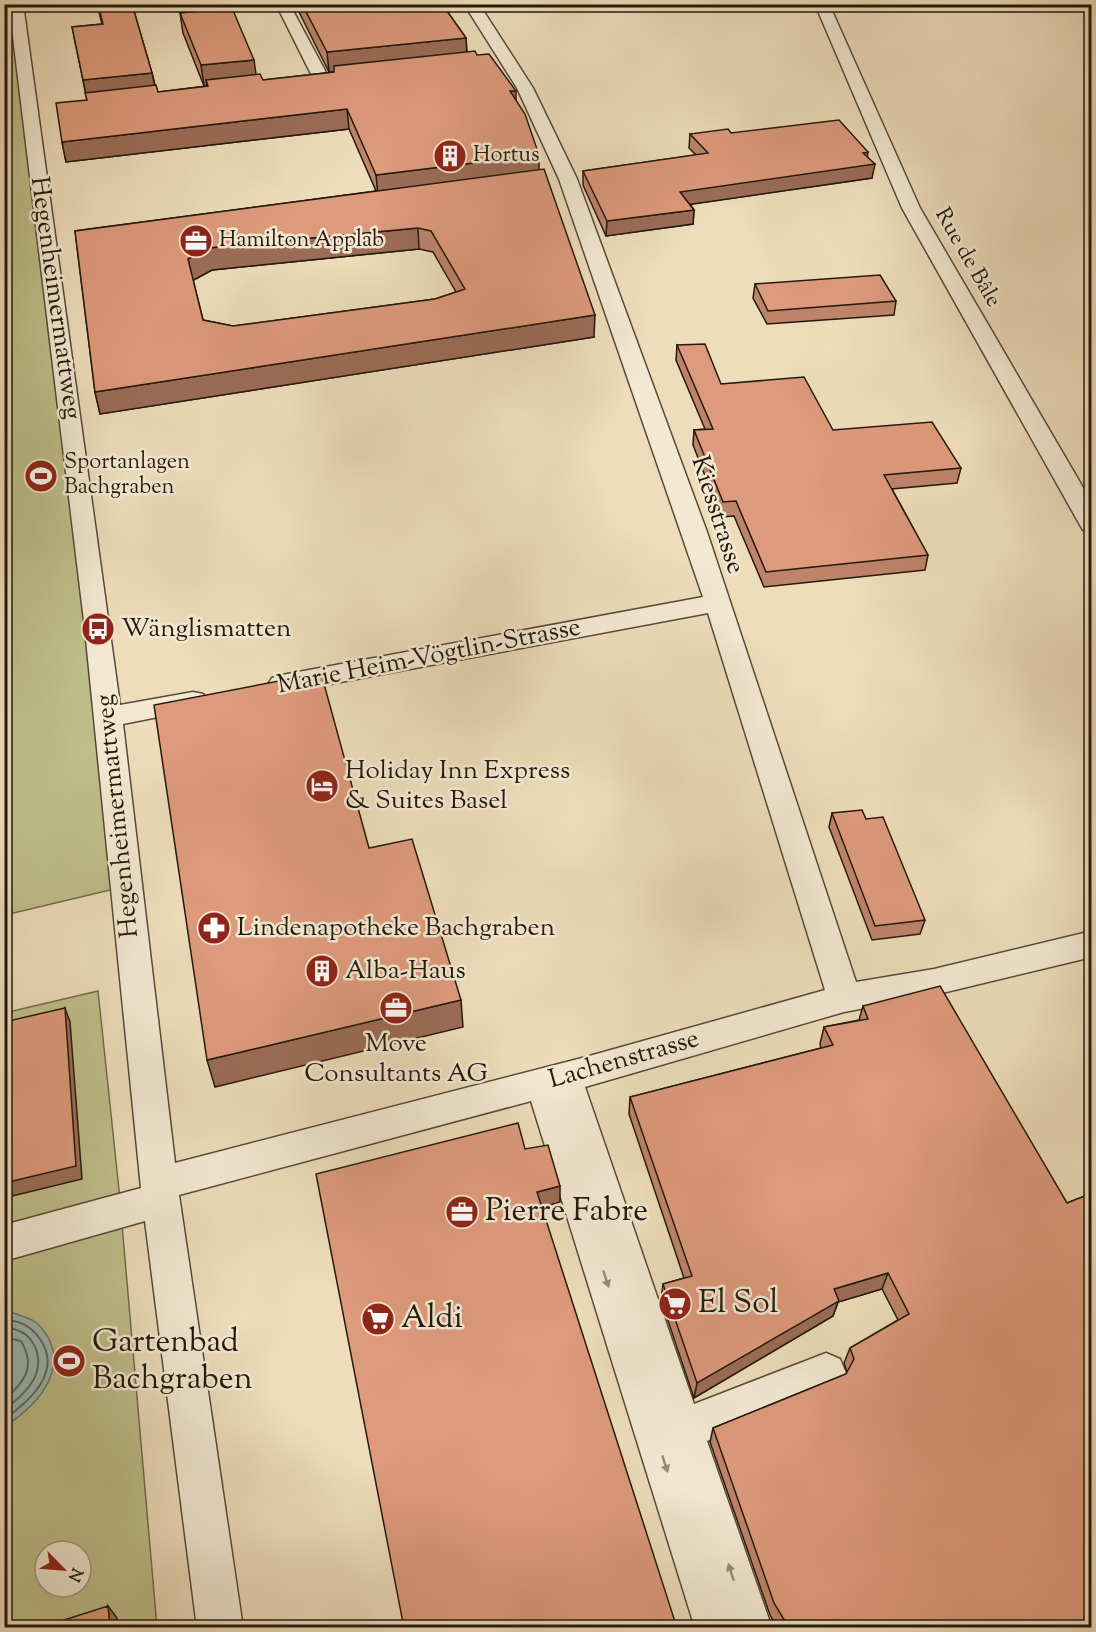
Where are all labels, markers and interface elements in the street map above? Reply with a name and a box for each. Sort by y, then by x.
building icon: Hortus [432,138,468,174]
place label: Hortus [473,140,540,172]
street label: Hegenheimermattweg [20,174,90,422]
street label: Rue de Bâle [926,202,1008,314]
office icon: Hamilton Applab [178,223,214,259]
place label: Hamilton Applab [219,225,384,257]
place label: Sportanlagen Bachgraben [64,447,190,504]
street label: Kiesstrasse [681,451,753,579]
sports icon: Sportanlagen Bachgraben [23,458,59,494]
street label: Marie Heim-Vögtlin-Strasse [274,609,584,705]
bus stop icon: Wänglismatten [80,611,116,647]
place label: Wänglismatten [121,611,291,648]
street label: Hegenheimermattweg [87,692,149,940]
place label: Holiday Inn Express & Suites Basel [345,753,570,820]
hotel icon: Holiday Inn Express & Suites Basel [304,768,340,804]
pharmacy icon: Lindenapotheke Bachgraben [196,910,232,946]
place label: Lindenapotheke Bachgraben [237,910,555,947]
building icon: Alba-Haus [304,953,340,989]
place label: Alba-Haus [345,953,466,990]
office icon: Move Consultants AG [378,990,414,1026]
street label: Lachenstrasse [544,1021,704,1099]
place label: Move Consultants AG [304,1026,488,1093]
place label: Pierre Fabre [485,1189,648,1235]
office icon: Pierre Fabre [444,1194,480,1230]
one-way arrow [602,1270,611,1288]
place label: El Sol [698,1281,778,1327]
supermarket icon: El Sol [657,1286,693,1322]
place label: Aldi [401,1296,463,1342]
supermarket icon: Aldi [360,1301,396,1337]
place label: Gartenbad Bachgraben [92,1320,253,1403]
sports icon: Gartenbad Bachgraben [51,1343,87,1379]
one-way arrow [661,1455,671,1473]
north arrow [33,1539,93,1599]
one-way arrow [725,1563,735,1581]
text: N [61,1564,87,1585]

